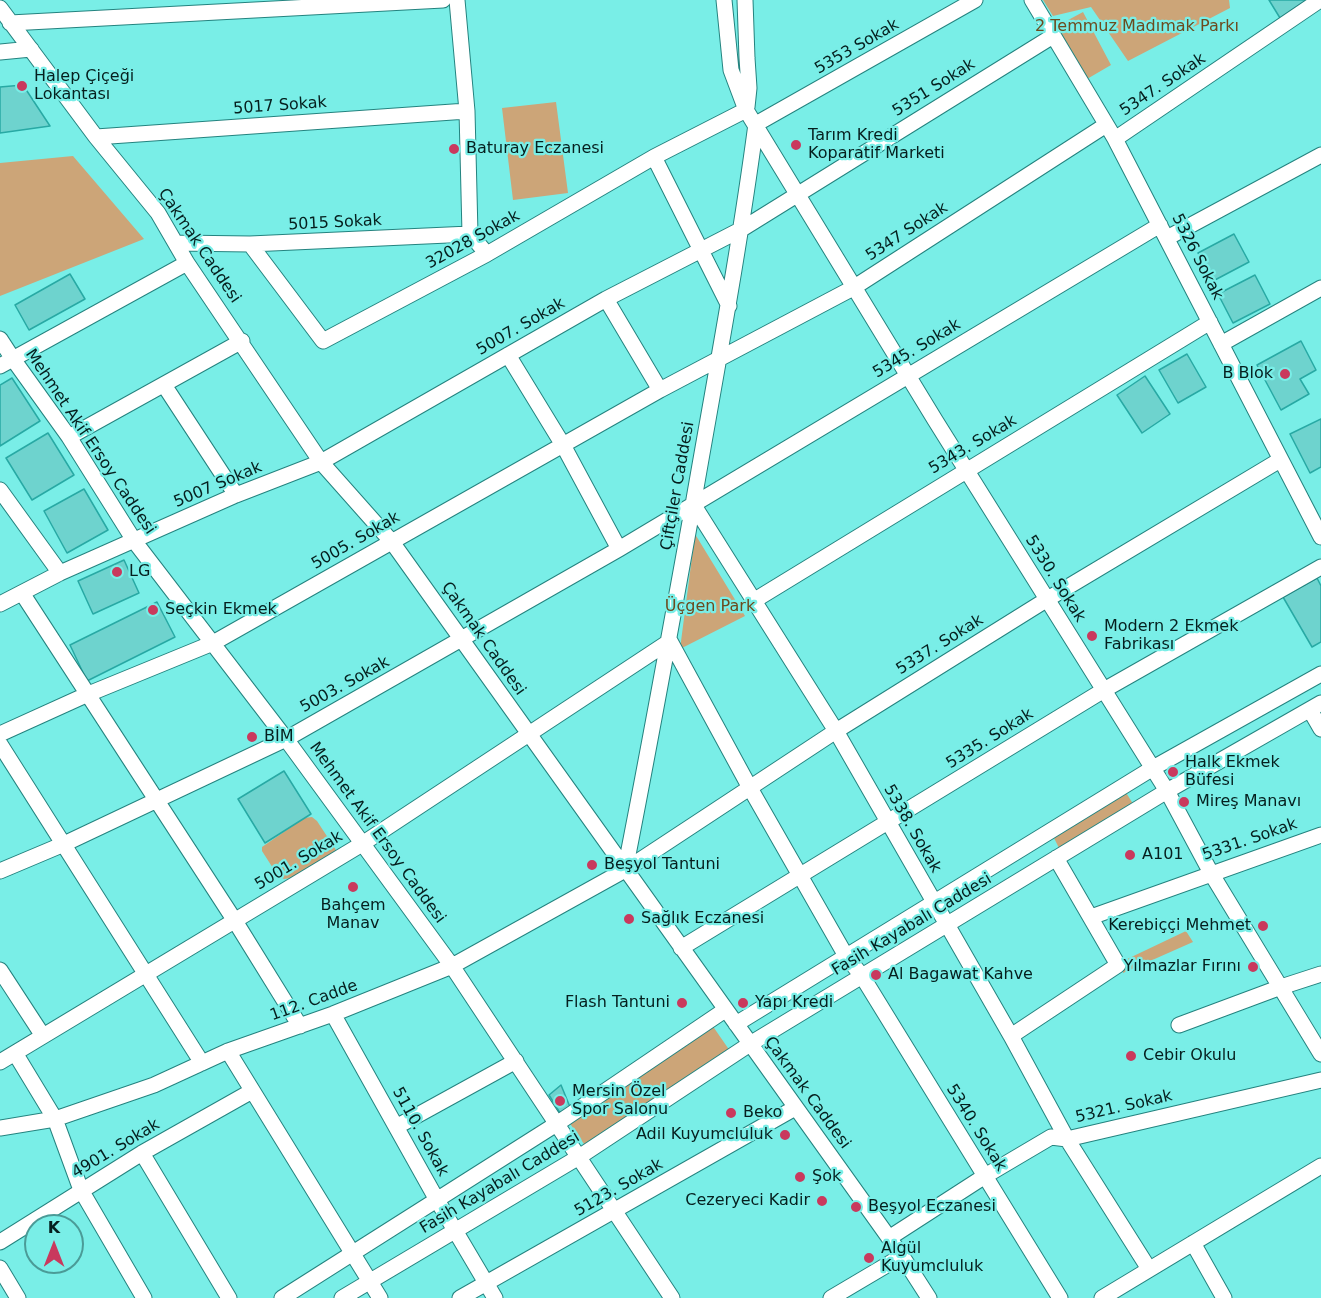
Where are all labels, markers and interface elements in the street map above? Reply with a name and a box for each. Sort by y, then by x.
street label: 5353 Sokak [812,15,902,79]
park label: 2 Temmuz Madımak Parkı [1035,17,1239,37]
street label: 5347. Sokak [1117,49,1209,121]
street label: 5351 Sokak [889,55,979,121]
place label: Halep Çiçeği Lokantası [34,67,134,105]
marker: Halep Çiçeği Lokantası [15,79,29,93]
street label: 5017 Sokak [233,93,327,119]
place label: Tarım Kredi Koparatif Marketi [808,126,945,164]
marker: Tarım Kredi Koparatif Marketi [789,138,803,152]
place label: Baturay Eczanesi [466,139,604,159]
marker: Baturay Eczanesi [447,142,461,156]
street label: Çakmak Caddesi [154,185,244,307]
street label: 5347 Sokak [862,198,952,266]
street label: 32028 Sokak [423,206,523,274]
street label: 5015 Sokak [288,211,382,235]
street label: 5326 Sokak [1167,211,1227,303]
street label: 5007. Sokak [473,294,569,360]
street label: 5345. Sokak [870,315,964,383]
street label: Mehmet Akif Ersoy Caddesi [21,346,159,538]
place label: B Blok [1222,364,1273,384]
marker: B Blok [1278,367,1292,381]
street label: 5343. Sokak [926,411,1020,479]
street label: Çiftçiler Caddesi [657,420,699,552]
street label: 5007 Sokak [171,458,265,512]
street label: 5005. Sokak [308,508,404,574]
street label: 5330. Sokak [1021,532,1089,626]
place label: LG [129,562,150,582]
marker: LG [110,565,124,579]
street label: Çakmak Caddesi [437,579,529,699]
park label: Üçgen Park [665,597,755,617]
place label: Seçkin Ekmek [165,600,277,620]
marker: Seçkin Ekmek [146,603,160,617]
street label: 5337. Sokak [893,611,987,679]
place label: Modern 2 Ekmek Fabrikası [1104,617,1238,655]
marker: Modern 2 Ekmek Fabrikası [1085,629,1099,643]
street label: 5003. Sokak [297,653,393,717]
street label: 5335. Sokak [943,705,1037,773]
place label: BİM [264,727,294,747]
marker: BİM [245,730,259,744]
street label: Mehmet Akif Ersoy Caddesi [305,739,449,927]
place label: Halk Ekmek Büfesi [1185,753,1280,791]
marker: Halk Ekmek Büfesi [1166,765,1180,779]
street label: 5338. Sokak [879,781,945,877]
place label: Mireş Manavı [1196,792,1301,812]
marker: Mireş Manavı [1177,795,1191,809]
street label: 5331. Sokak [1200,815,1300,865]
street label: 5001. Sokak [252,827,346,895]
place label: A101 [1142,845,1183,865]
marker: A101 [1123,848,1137,862]
place label: Beşyol Tantuni [604,855,720,875]
marker: Beşyol Tantuni [585,858,599,872]
street label: Fasih Kayabalı Caddesi [829,870,995,980]
marker: Bahçem Manav [346,880,360,894]
place label: Bahçem Manav [320,896,386,934]
place label: Sağlık Eczanesi [641,909,764,929]
marker: Sağlık Eczanesi [622,912,636,926]
place label: Kerebiççi Mehmet [1108,916,1251,936]
marker: Kerebiççi Mehmet [1256,919,1270,933]
place label: Yılmazlar Fırını [1123,957,1241,977]
marker: Yılmazlar Fırını [1246,960,1260,974]
place label: Al Bagawat Kahve [888,965,1033,985]
marker: Al Bagawat Kahve [869,968,883,982]
street label: 112. Cadde [268,976,360,1026]
place label: Flash Tantuni [565,993,670,1013]
place label: Yapı Kredi [755,993,833,1013]
marker: Flash Tantuni [675,996,689,1010]
marker: Yapı Kredi [736,996,750,1010]
street label: Çakmak Caddesi [760,1033,854,1153]
place label: Cebir Okulu [1143,1046,1236,1066]
marker: Cebir Okulu [1124,1049,1138,1063]
street label: 5340. Sokak [942,1081,1010,1175]
place label: Mersin Özel Spor Salonu [572,1082,668,1120]
street label: 5110. Sokak [388,1084,452,1180]
street label: 5321. Sokak [1074,1087,1174,1127]
marker: Mersin Özel Spor Salonu [553,1094,567,1108]
place label: Beko [743,1103,782,1123]
marker: Beko [724,1106,738,1120]
street label: 4901. Sokak [69,1115,163,1183]
place label: Adil Kuyumcluluk [636,1125,773,1145]
street label: Fasih Kayabalı Caddesi [417,1128,583,1238]
marker: Adil Kuyumcluluk [778,1128,792,1142]
street label: 5123. Sokak [571,1155,667,1221]
place label: Şok [812,1167,841,1187]
marker: Şok [793,1170,807,1184]
place label: Cezeryeci Kadir [685,1191,810,1211]
marker: Cezeryeci Kadir [815,1194,829,1208]
place label: Beşyol Eczanesi [868,1197,996,1217]
marker: Beşyol Eczanesi [849,1200,863,1214]
north arrow [24,1214,84,1274]
text: K [48,1218,60,1237]
place label: Algül Kuyumcluluk [881,1239,983,1277]
marker: Algül Kuyumcluluk [862,1251,876,1265]

